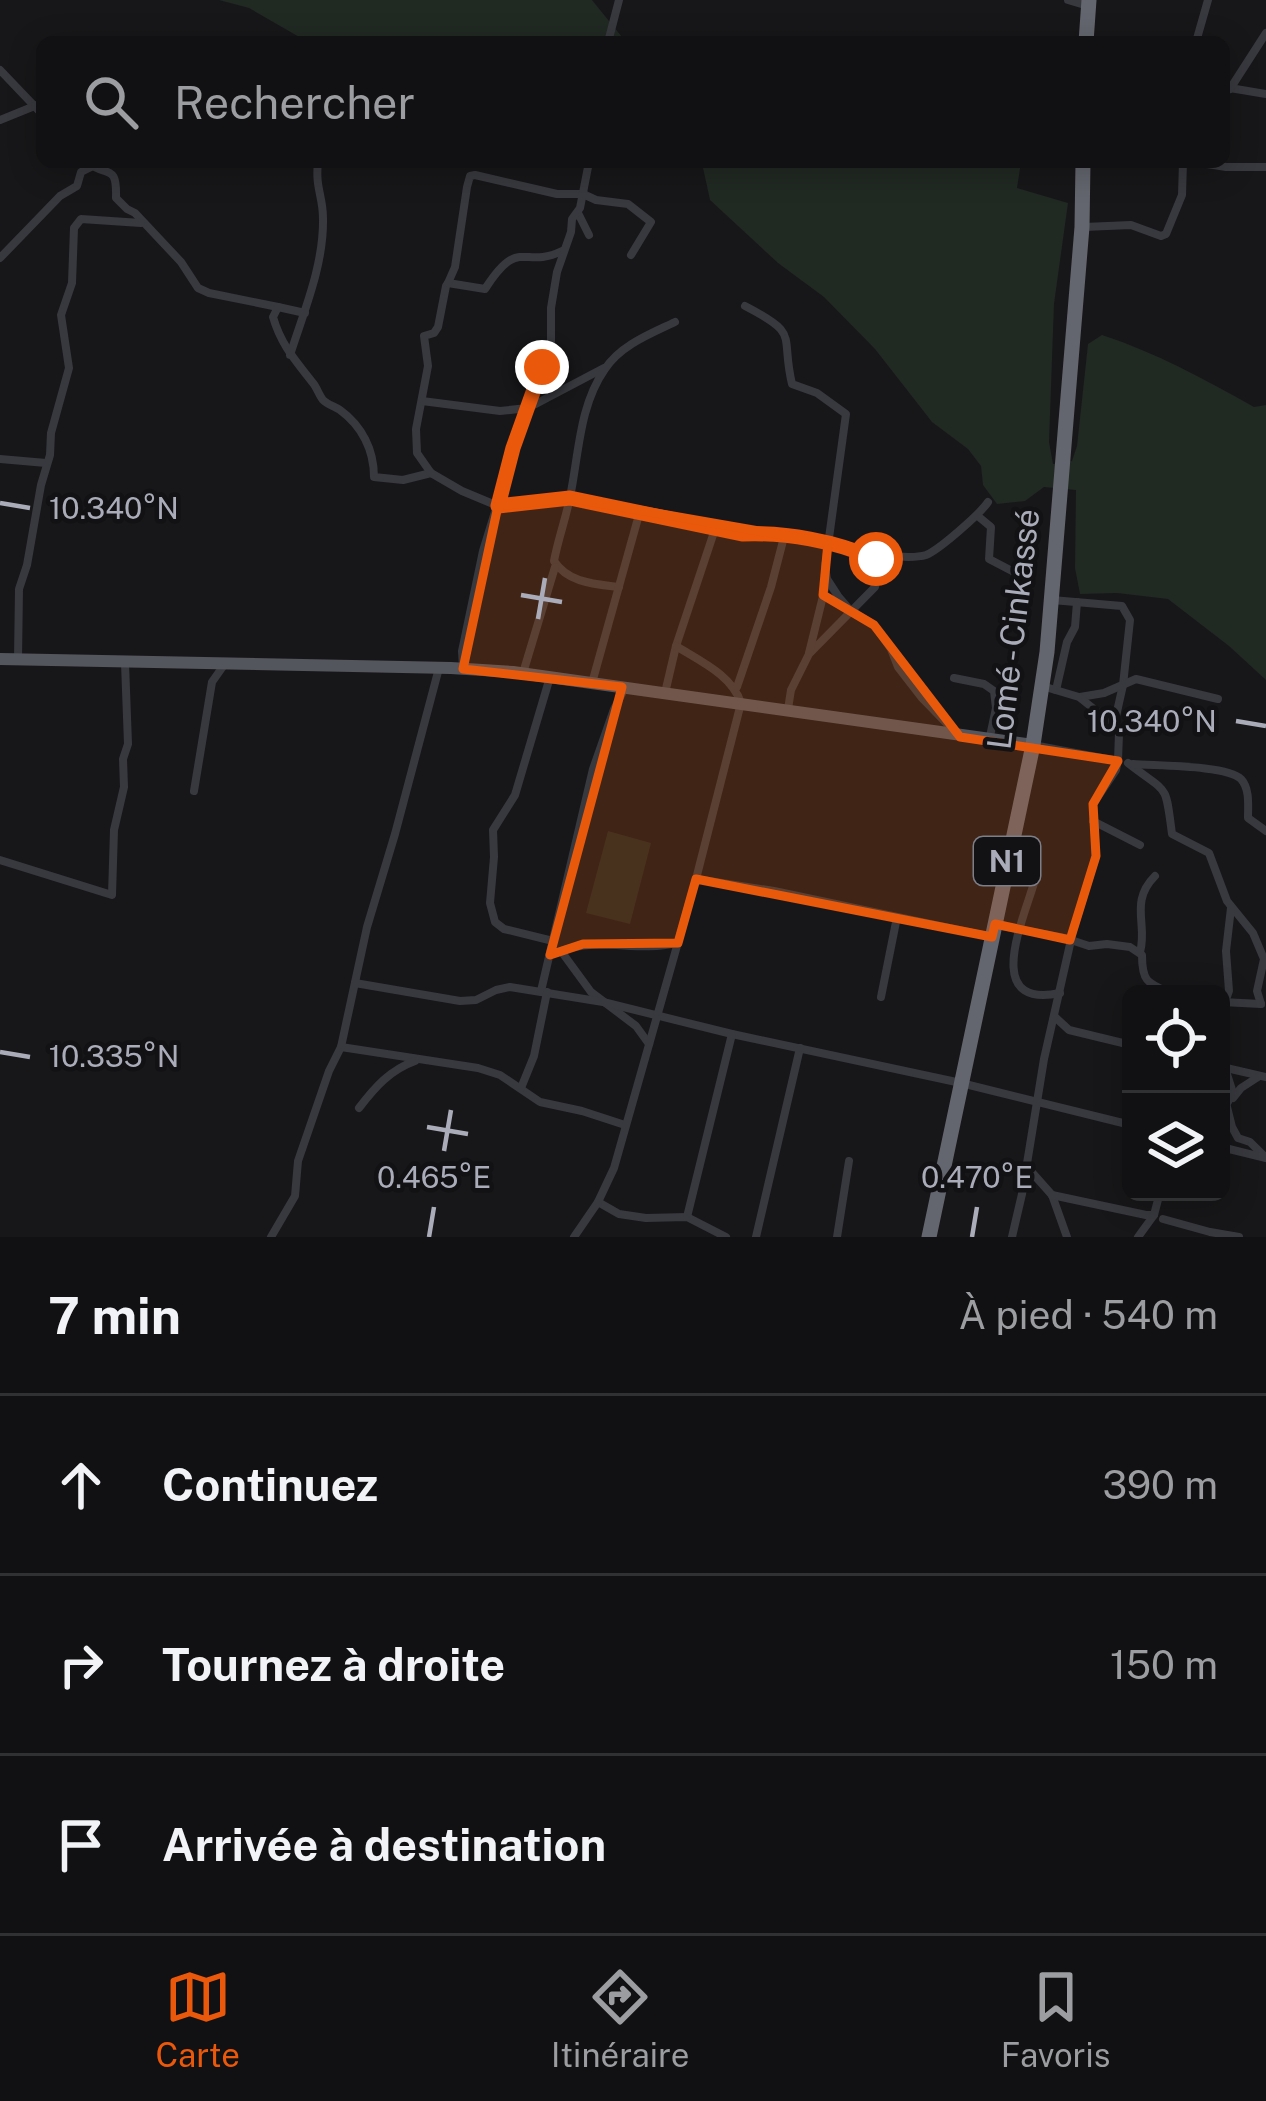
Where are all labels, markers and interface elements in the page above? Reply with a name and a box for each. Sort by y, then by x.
search box [36,36,1230,168]
icon: search [78,69,144,135]
text: Rechercher [174,76,415,129]
route end [515,340,569,394]
text: 10.340°N [49,490,179,526]
street label: Lomé - Cinkassé [979,507,1047,751]
route start [849,532,903,586]
text: 10.340°N [1087,703,1217,739]
road number: N1 [974,837,1040,885]
map controls [1122,985,1230,1201]
button: locate [1122,985,1230,1093]
text: 10.335°N [49,1038,179,1074]
button: layers [1122,1093,1230,1201]
text: 0.465°E [377,1159,491,1195]
text: 0.470°E [921,1159,1033,1195]
text: 7 min [48,1286,181,1345]
text: À pied · 540 m [958,1292,1218,1338]
icon: ahead [48,1452,114,1518]
text: Continuez [162,1458,378,1511]
text: 390 m [1103,1462,1218,1508]
icon: right [48,1632,114,1698]
text: Tournez à droite [162,1638,505,1691]
text: 150 m [1110,1642,1218,1688]
icon: arrive [48,1812,114,1878]
text: Arrivée à destination [162,1818,606,1871]
tab: Carte [156,1964,240,2074]
tab: Itinéraire [551,1964,689,2074]
tab: Favoris [1001,1964,1110,2074]

